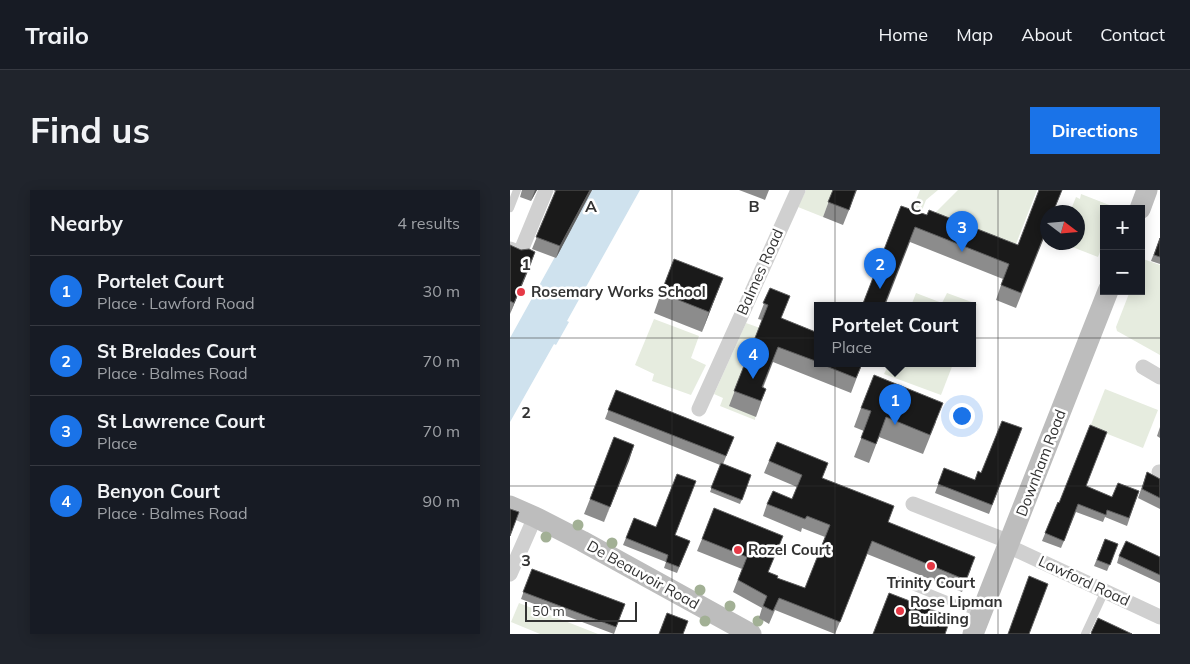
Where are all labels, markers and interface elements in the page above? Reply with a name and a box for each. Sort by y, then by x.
text: Trailo [25,20,89,50]
text: Home [878,23,928,46]
text: Map [956,23,993,46]
text: About [1021,23,1072,46]
text: Contact [1100,23,1165,46]
button: Directions [1030,107,1160,154]
text: Find us [30,108,150,152]
text: A [585,196,597,216]
text: B [748,196,760,216]
text: C [911,196,922,216]
north arrow [1040,205,1085,250]
map controls [1100,205,1145,295]
button: + [1100,205,1145,250]
text: Nearby [50,210,123,236]
pin: 3 [946,211,978,252]
text: 4 results [397,213,460,233]
street label: Balmes Road [732,226,787,318]
pin: 2 [864,248,896,289]
button: − [1100,250,1145,295]
text: 1 [521,254,531,274]
text: Portelet Court [97,269,224,293]
text: 1 [61,281,71,301]
text: 30 m [423,281,460,301]
place label: Rosemary Works School [531,282,706,301]
marker: Rosemary Works School [515,286,527,298]
text: Place · Lawford Road [97,293,255,313]
popup [814,302,976,367]
text: Portelet Court [832,313,958,337]
text: Place [832,337,872,357]
pin: 4 [737,338,769,379]
text: St Brelades Court [97,339,256,363]
text: 2 [61,351,71,371]
text: 70 m [423,351,460,371]
text: Place · Balmes Road [97,363,248,383]
pin: 1 [879,384,911,425]
text: 2 [521,402,531,422]
your location [949,403,975,429]
street label: Downham Road [1011,407,1070,519]
text: St Lawrence Court [97,409,265,433]
text: 3 [61,421,71,441]
text: 70 m [423,421,460,441]
text: Place [97,433,137,453]
text: Benyon Court [97,479,220,503]
text: 4 [61,491,71,511]
text: 90 m [423,491,460,511]
text: Place · Balmes Road [97,503,248,523]
street label: De Beauvoir Road [584,536,703,613]
place label: Rozel Court [748,540,831,559]
marker: Rozel Court [732,544,744,556]
text: 3 [521,550,531,570]
street label: Lawford Road [1035,551,1133,610]
marker: Trinity Court [925,560,937,572]
place label: Trinity Court [887,573,976,592]
place label: Rose Lipman Building [910,592,1003,628]
scale bar [525,599,638,622]
text: 50 m [532,602,565,620]
marker: Rose Lipman Building [894,605,906,617]

